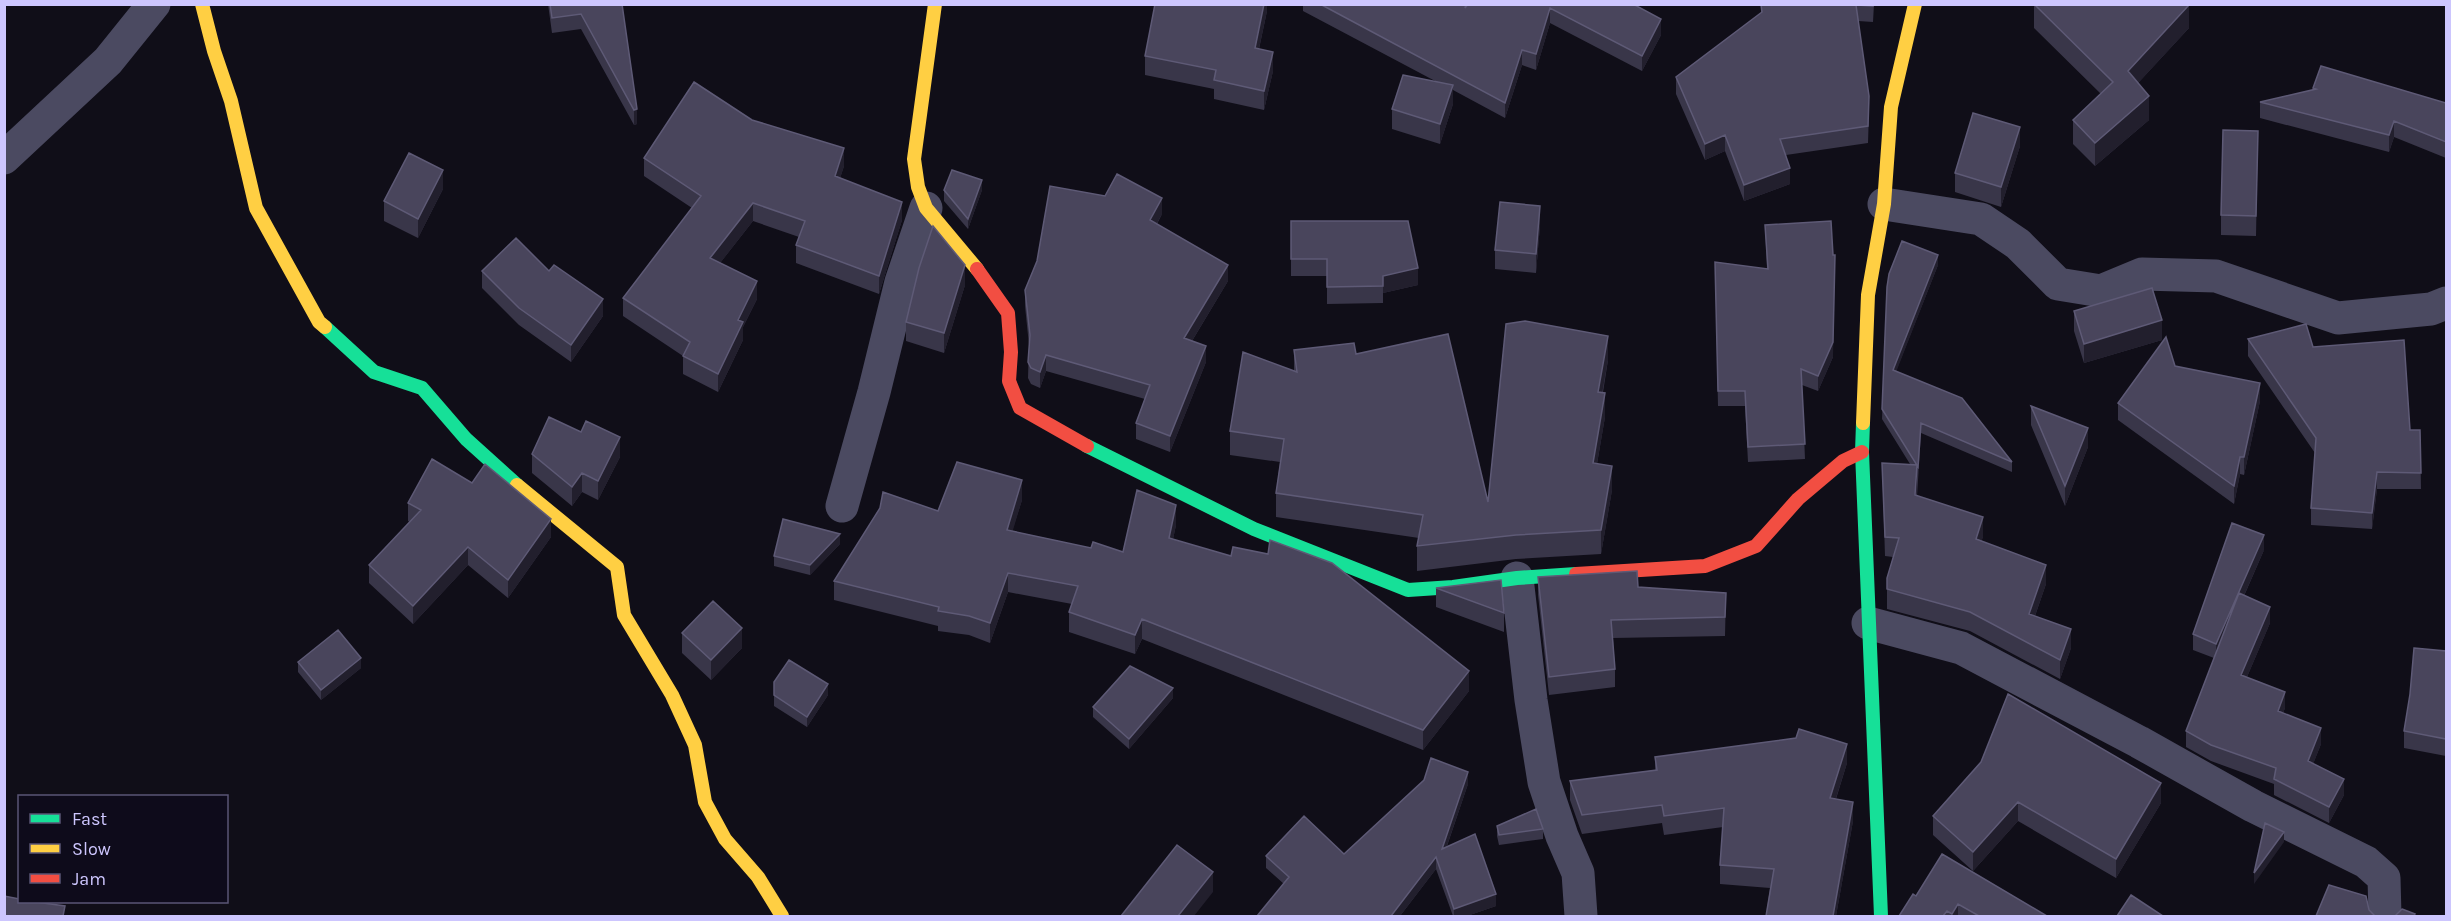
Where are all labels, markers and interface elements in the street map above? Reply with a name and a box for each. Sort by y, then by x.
legend [18,795,228,903]
text: Fast [72,808,107,830]
text: Slow [72,838,111,860]
text: Jam [72,868,106,890]

